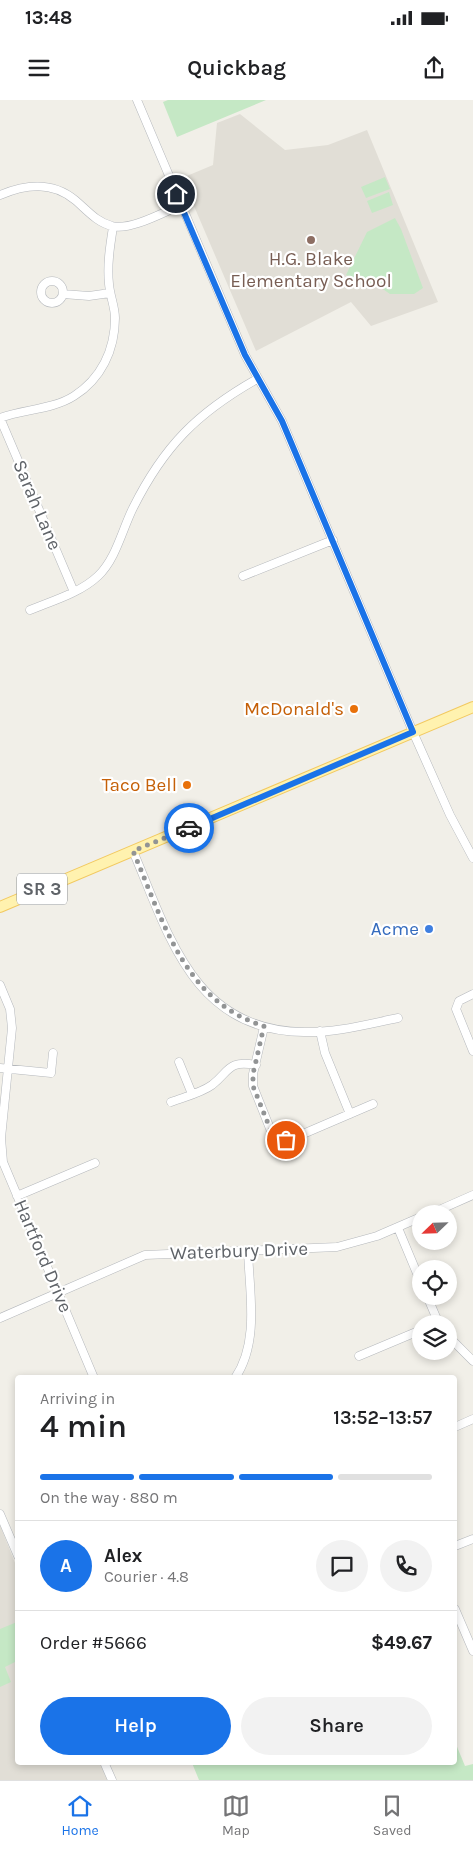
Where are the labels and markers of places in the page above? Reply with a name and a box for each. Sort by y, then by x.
pin [155,173,197,215]
marker: H.G. Blake Elementary School [305,234,317,246]
place label: H.G. Blake Elementary School [230,248,392,292]
place label: McDonald's [244,698,344,720]
marker: McDonald's [348,703,360,715]
place label: Taco Bell [102,774,177,796]
marker: Taco Bell [181,779,193,791]
place label: Acme [371,918,419,940]
marker: Acme [423,923,435,935]
pin [265,1119,307,1161]

